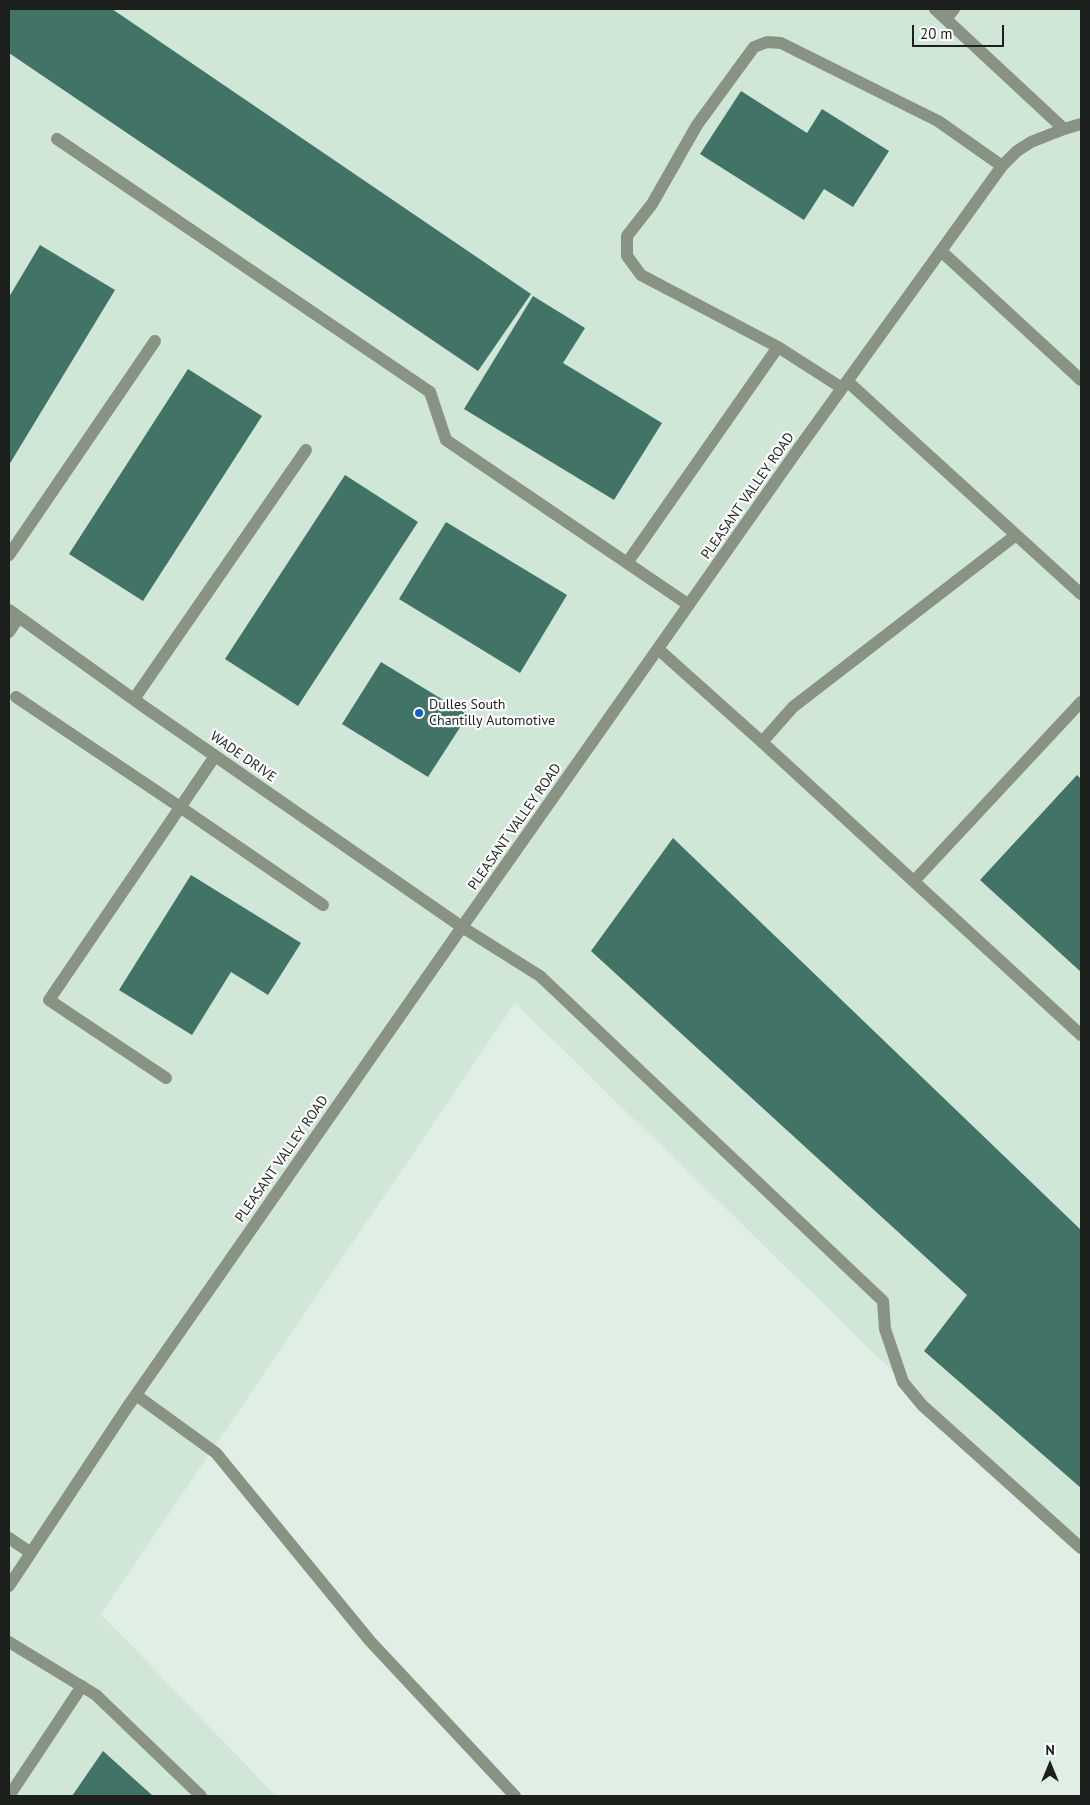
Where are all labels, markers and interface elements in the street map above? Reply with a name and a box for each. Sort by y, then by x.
scale bar [915,15,1008,47]
text: 20 m [920,24,953,43]
street label: PLEASANT VALLEY ROAD [698,429,798,563]
place label: Dulles South Chantilly Automotive [429,697,555,730]
marker: Dulles South Chantilly Automotive [413,707,425,719]
street label: WADE DRIVE [207,728,279,786]
street label: PLEASANT VALLEY ROAD [465,760,565,894]
street label: PLEASANT VALLEY ROAD [232,1092,332,1226]
north arrow [1025,1740,1075,1790]
text: N [1045,1741,1055,1759]

